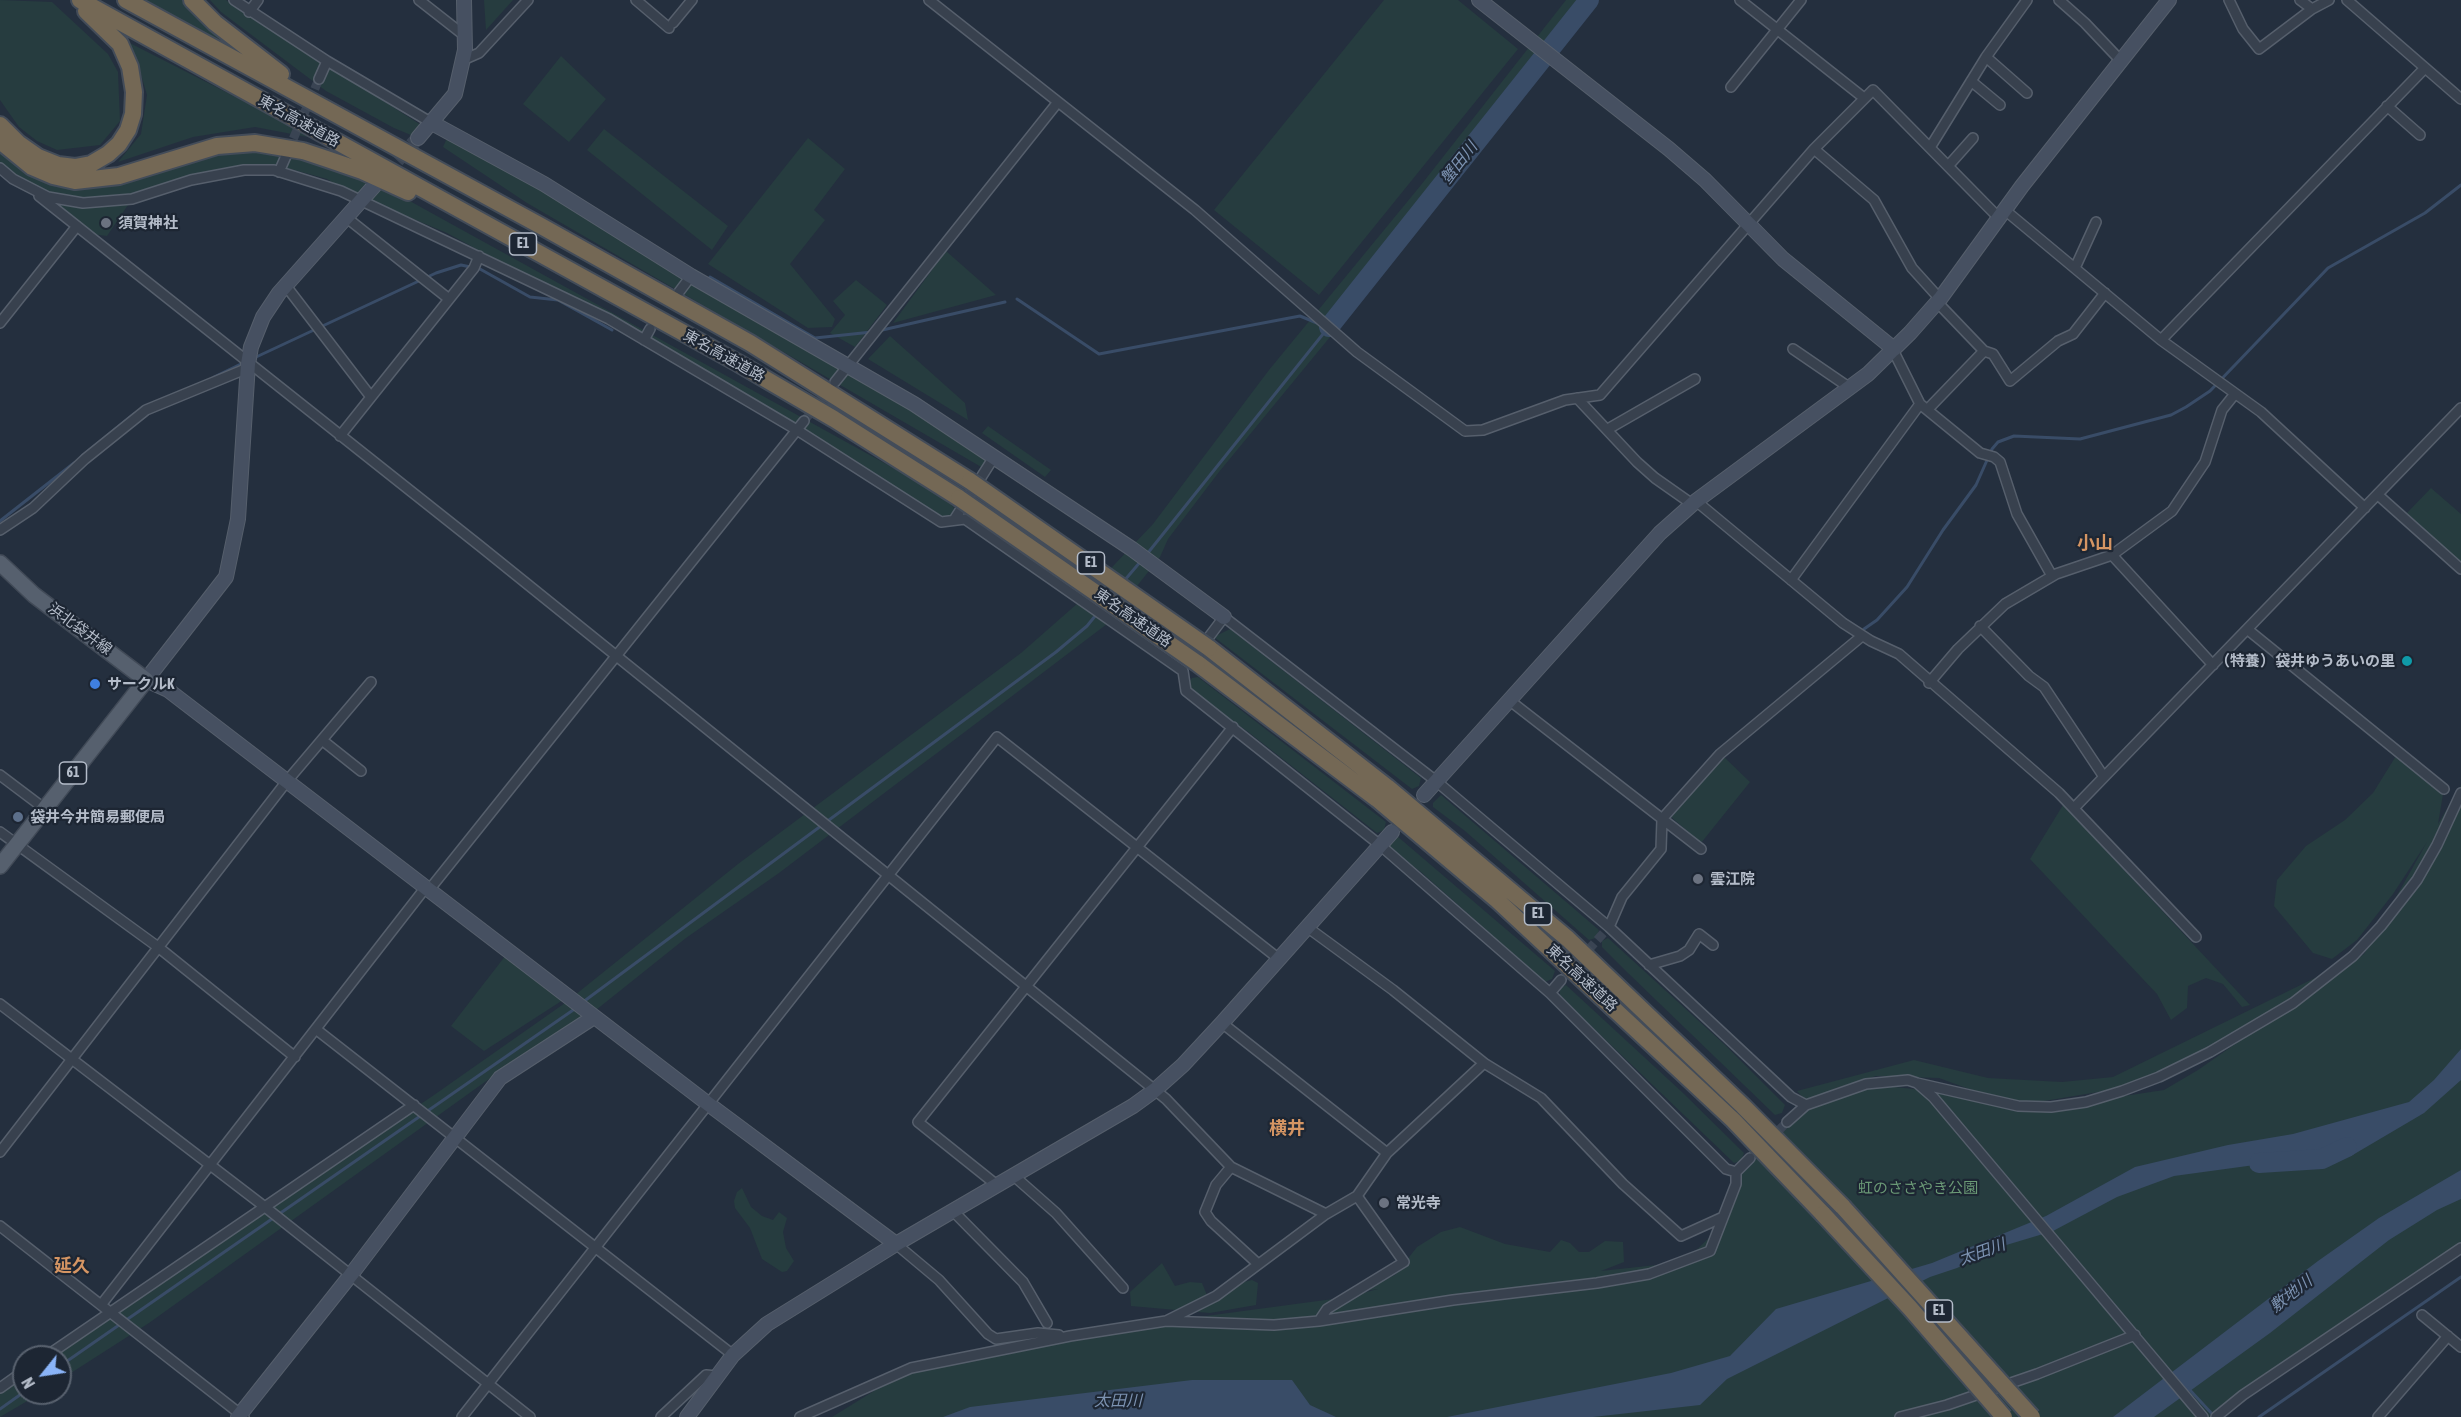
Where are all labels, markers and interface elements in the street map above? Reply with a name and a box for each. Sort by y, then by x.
street label: 東名高速道路 [255,91,343,151]
water label: 蟹田川 [1437,138,1481,188]
place label: 須賀神社 [118,214,178,232]
marker: 須賀神社 [99,216,113,230]
road number: E1 [510,233,536,255]
street label: 東名高速道路 [680,326,768,386]
district label: 小山 [2077,532,2113,554]
road number: E1 [1078,552,1104,574]
street label: 東名高速道路 [1091,585,1175,651]
street label: 浜北袋井線 [45,599,115,659]
place label: （特養）袋井ゆうあいの里 [2215,652,2395,670]
marker: （特養）袋井ゆうあいの里 [2400,654,2414,668]
place label: サークルK [107,675,174,693]
marker: サークルK [88,677,102,691]
road number: 61 [60,762,86,784]
place label: 袋井今井簡易郵便局 [30,808,165,826]
marker: 袋井今井簡易郵便局 [11,810,25,824]
place label: 雲江院 [1710,870,1755,888]
marker: 雲江院 [1691,872,1705,886]
road number: E1 [1524,903,1552,925]
street label: 東名高速道路 [1543,941,1621,1015]
district label: 横井 [1269,1117,1305,1139]
park label: 虹のささやき公園 [1858,1179,1978,1197]
place label: 常光寺 [1396,1194,1441,1212]
marker: 常光寺 [1377,1196,1391,1210]
water label: 太田川 [1956,1235,2008,1269]
district label: 延久 [54,1255,90,1277]
water label: 敷地川 [2266,1272,2316,1316]
road number: E1 [1926,1300,1952,1322]
north arrow [12,1345,72,1405]
text: N [18,1374,38,1392]
water label: 太田川 [1094,1391,1142,1411]

